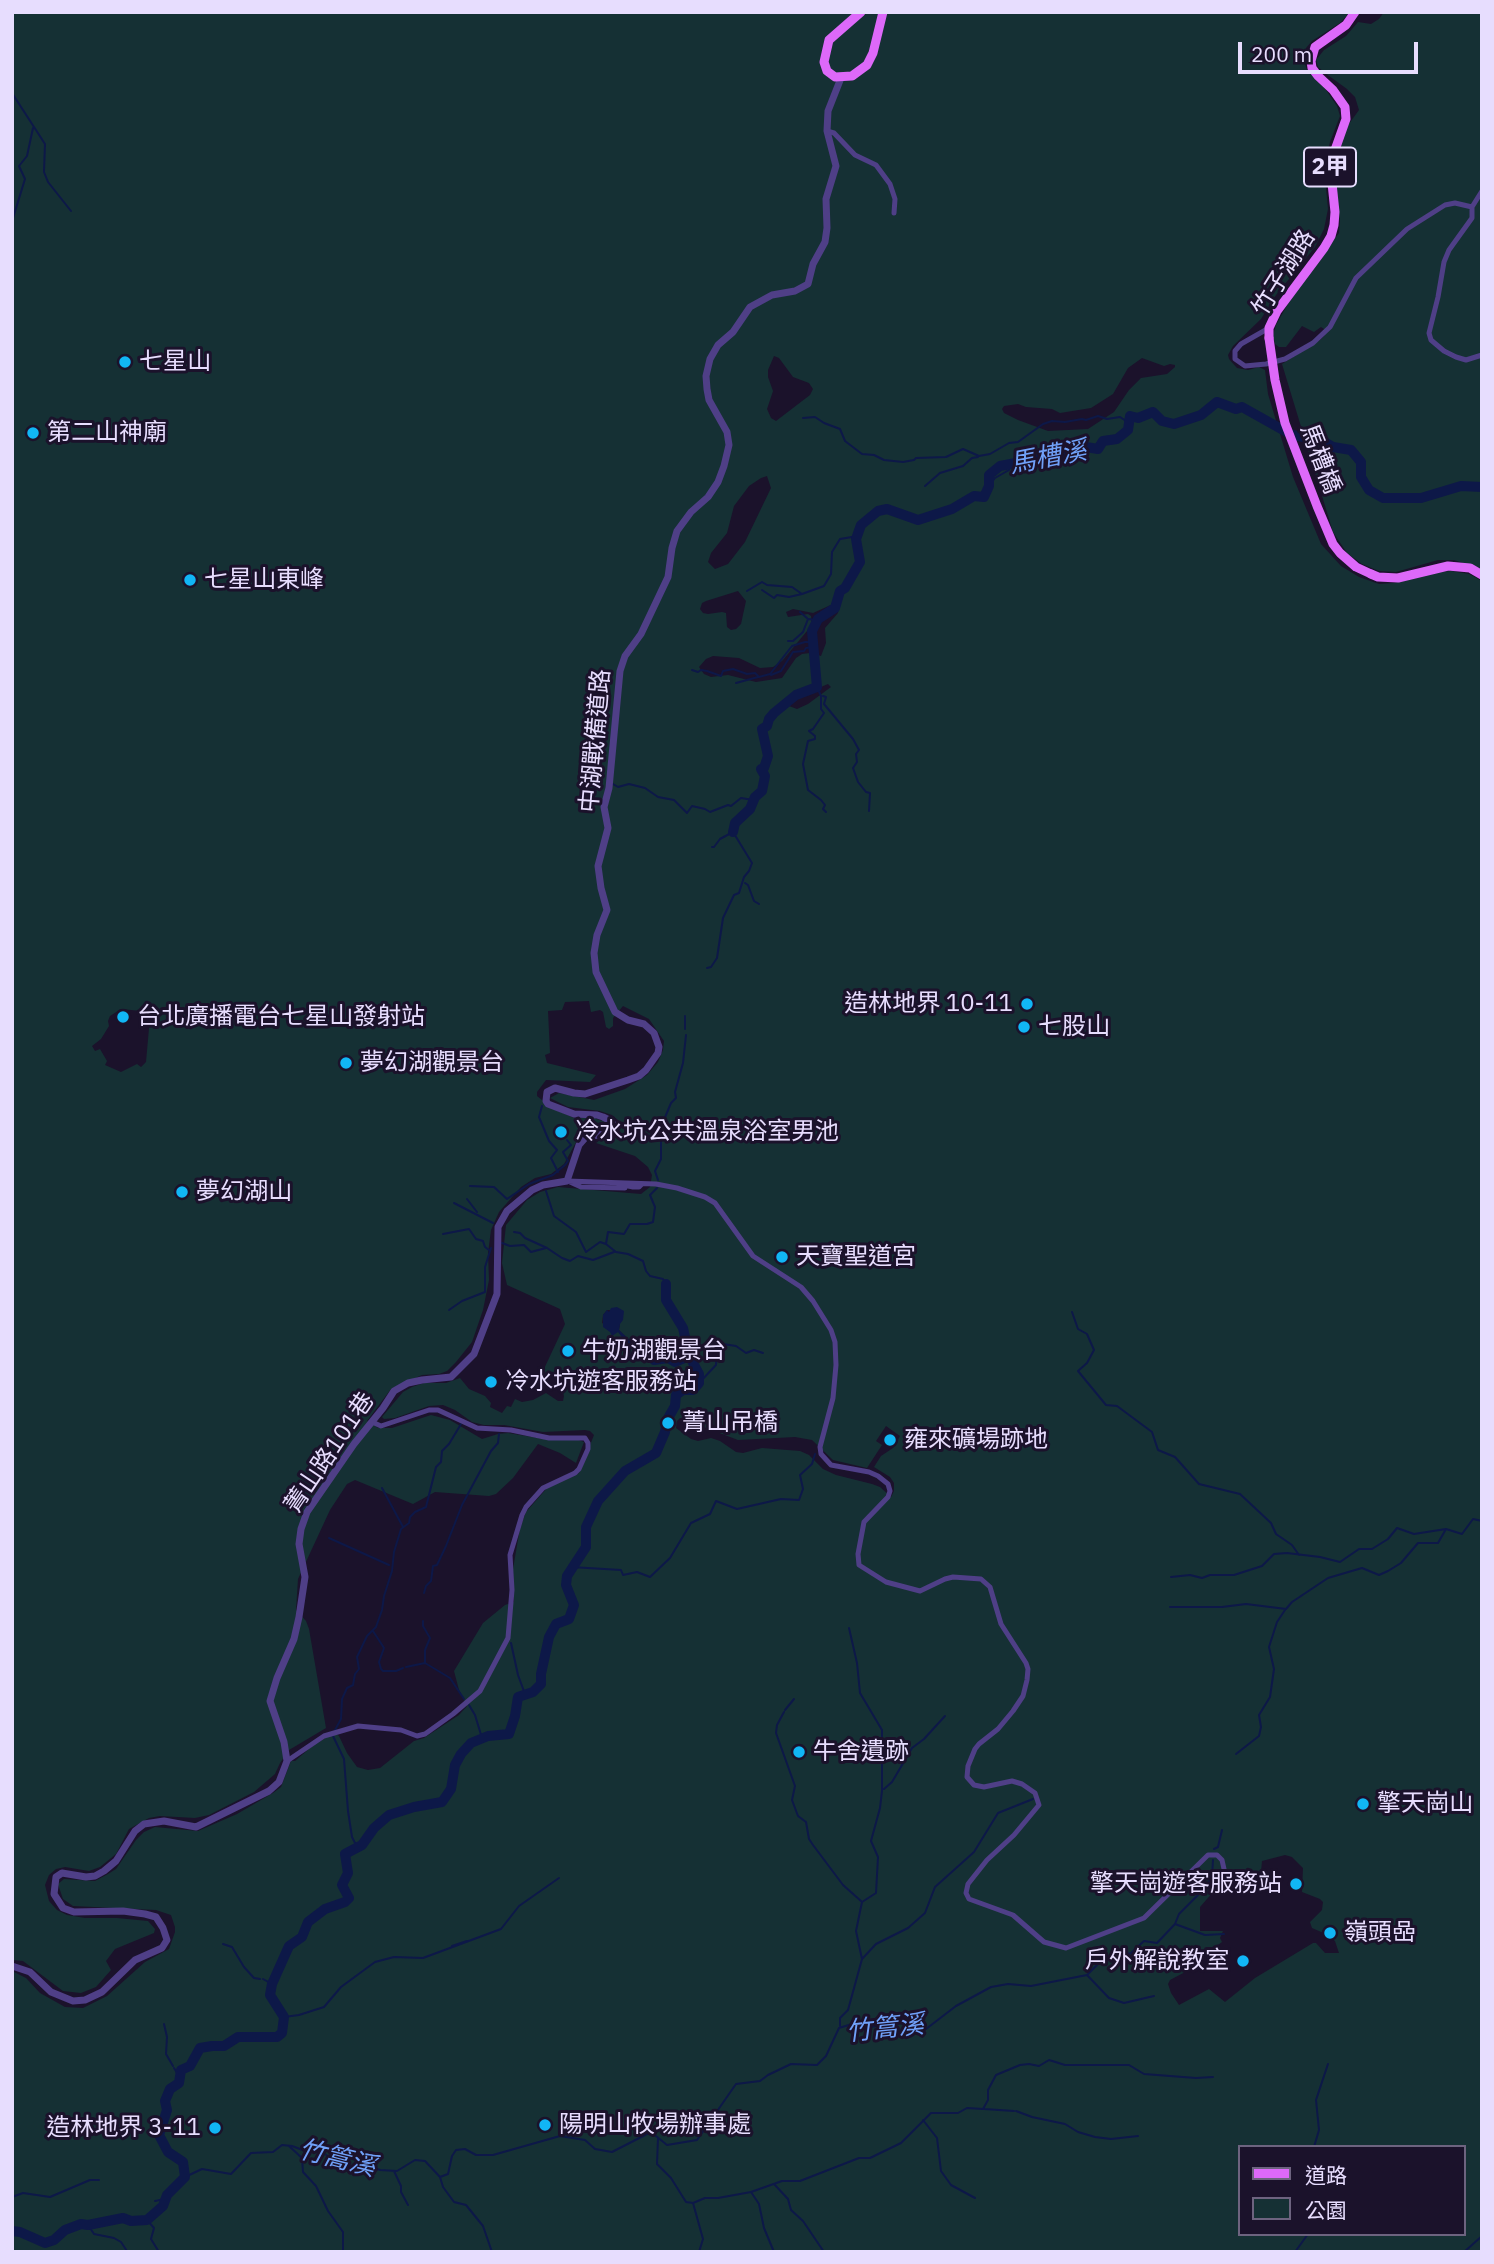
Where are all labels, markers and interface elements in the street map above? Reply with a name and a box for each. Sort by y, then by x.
scale bar [1242,28,1422,72]
text: 200 m [1251,40,1312,68]
road number: 2甲 [1304,148,1356,186]
street label: 竹子湖路 [1246,225,1322,321]
place label: 七星山 [139,348,211,376]
marker: 七星山 [117,354,133,370]
place label: 第二山神廟 [47,419,167,447]
street label: 馬槽橋 [1294,420,1346,498]
marker: 第二山神廟 [25,425,41,441]
water label: 馬槽溪 [1007,435,1089,481]
place label: 七星山東峰 [204,566,324,594]
marker: 七星山東峰 [182,572,198,588]
street label: 中湖戰備道路 [575,668,617,814]
place label: 造林地界 10-11 [844,990,1013,1018]
marker: 造林地界 10-11 [1019,996,1035,1012]
place label: 台北廣播電台七星山發射站 [137,1003,425,1031]
marker: 台北廣播電台七星山發射站 [115,1009,131,1025]
place label: 七股山 [1038,1013,1110,1041]
marker: 七股山 [1016,1019,1032,1035]
place label: 夢幻湖觀景台 [360,1049,504,1077]
marker: 夢幻湖觀景台 [338,1055,354,1071]
place label: 冷水坑公共溫泉浴室男池 [575,1118,839,1146]
marker: 冷水坑公共溫泉浴室男池 [553,1124,569,1140]
place label: 夢幻湖山 [196,1178,292,1206]
marker: 夢幻湖山 [174,1184,190,1200]
place label: 天寶聖道宮 [796,1243,916,1271]
marker: 天寶聖道宮 [774,1249,790,1265]
place label: 牛奶湖觀景台 [582,1337,726,1365]
marker: 牛奶湖觀景台 [560,1343,576,1359]
place label: 冷水坑遊客服務站 [505,1368,697,1396]
marker: 冷水坑遊客服務站 [483,1374,499,1390]
street label: 菁山路101巷 [279,1387,381,1519]
place label: 菁山吊橋 [682,1409,778,1437]
marker: 菁山吊橋 [660,1415,676,1431]
place label: 雍來礦場跡地 [904,1426,1048,1454]
marker: 雍來礦場跡地 [882,1432,898,1448]
place label: 牛舍遺跡 [813,1738,909,1766]
marker: 牛舍遺跡 [791,1744,807,1760]
place label: 擎天崗山 [1377,1790,1473,1818]
marker: 擎天崗山 [1355,1796,1371,1812]
place label: 擎天崗遊客服務站 [1090,1870,1282,1898]
marker: 擎天崗遊客服務站 [1288,1876,1304,1892]
place label: 嶺頭喦 [1344,1919,1416,1947]
marker: 嶺頭喦 [1322,1925,1338,1941]
place label: 戶外解說教室 [1085,1947,1229,1975]
marker: 戶外解說教室 [1235,1953,1251,1969]
water label: 竹篙溪 [845,2009,925,2049]
place label: 陽明山牧場辦事處 [559,2111,751,2139]
place label: 造林地界 3-11 [47,2114,201,2142]
marker: 陽明山牧場辦事處 [537,2117,553,2133]
marker: 造林地界 3-11 [207,2120,223,2136]
water label: 竹篙溪 [295,2134,379,2184]
legend [1238,2145,1466,2236]
text: 道路 [1305,2161,1347,2189]
text: 公園 [1305,2196,1347,2224]

